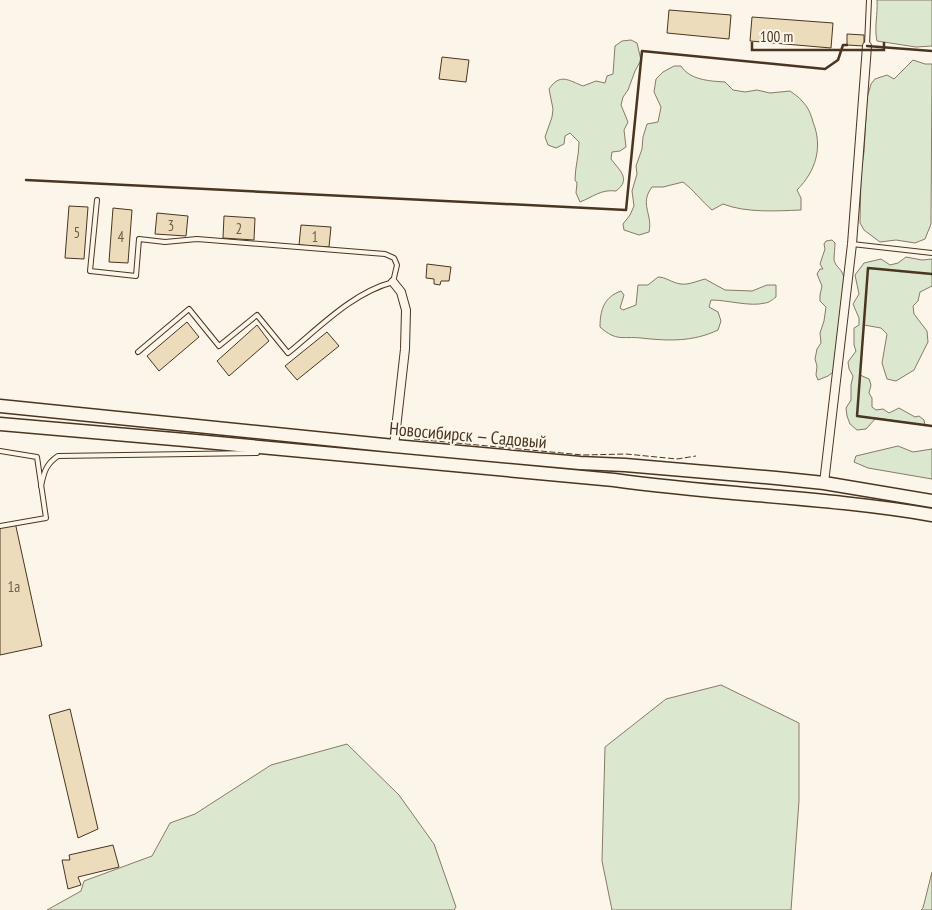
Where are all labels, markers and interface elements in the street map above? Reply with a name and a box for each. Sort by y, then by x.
scale bar [752,20,884,52]
text: 100 m [760,27,793,46]
house number: 3 [168,216,174,235]
house number: 2 [236,219,242,238]
house number: 5 [74,223,80,242]
house number: 4 [118,227,125,246]
house number: 1 [312,227,318,246]
street label: Новосибирск — Садовый [388,417,548,453]
house number: 1а [8,577,20,596]

